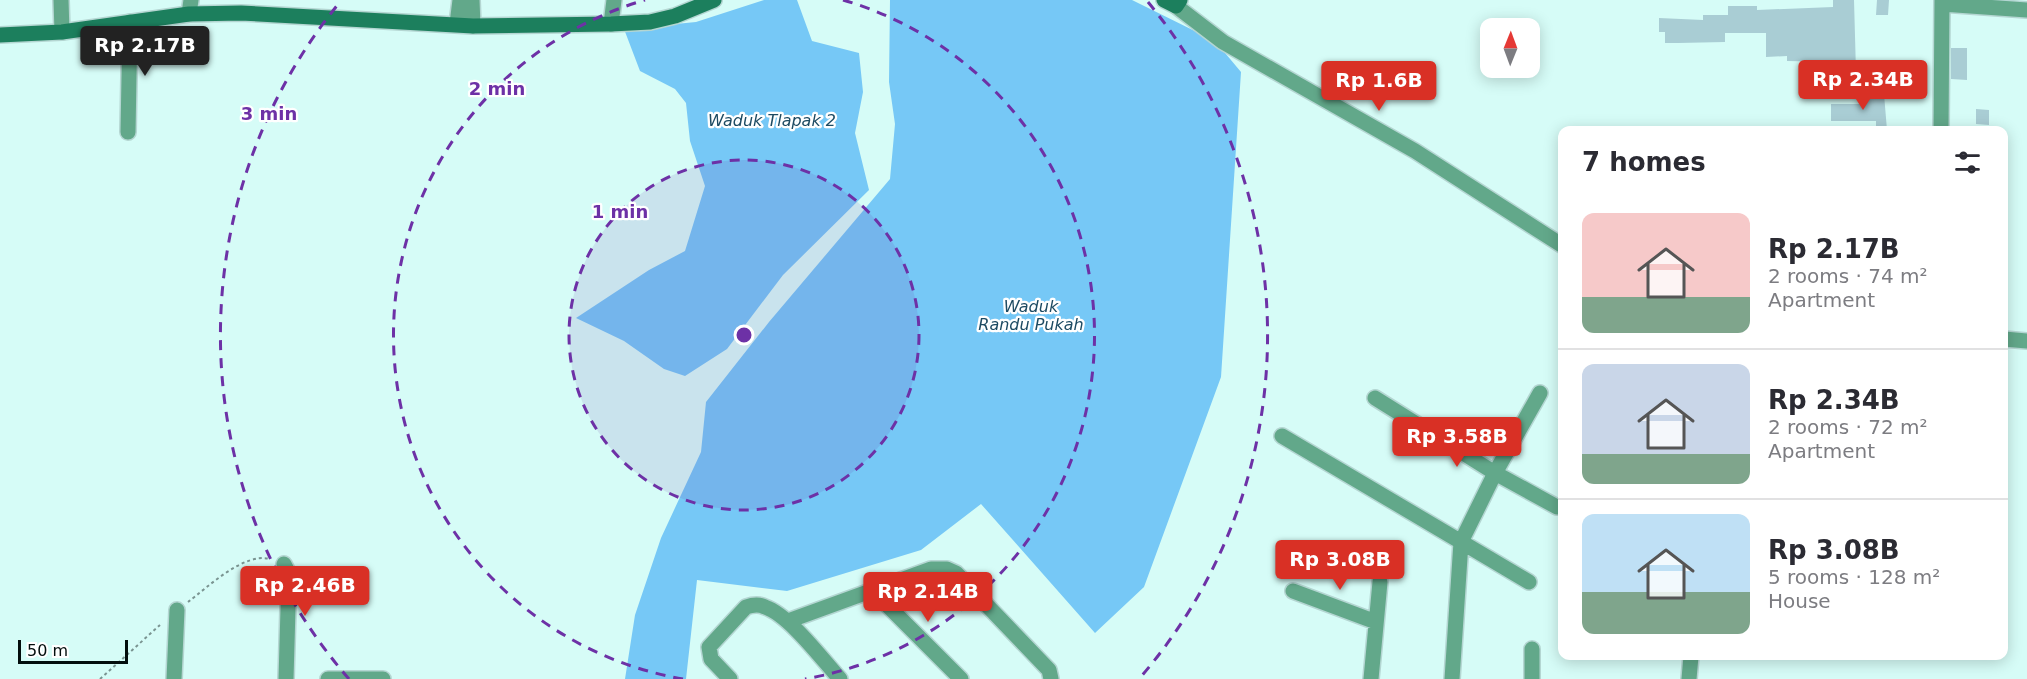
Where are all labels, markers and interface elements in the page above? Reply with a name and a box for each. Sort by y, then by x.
north arrow [1480,18,1540,78]
map controls [1480,18,1540,78]
pin: Rp 2.17B [83,26,207,77]
text: Rp 2.17B [94,33,196,57]
pin: Rp 2.34B [1801,60,1925,111]
pin: Rp 1.6B [1324,61,1434,112]
text: Rp 2.34B [1812,67,1914,91]
text: Rp 1.6B [1335,68,1423,92]
text: 2 min [469,78,525,99]
text: 3 min [241,103,297,124]
water label: Waduk Tlapak 2 [708,111,836,130]
icon: filters [1951,146,1984,179]
text: 7 homes [1582,147,1706,177]
text: 1 min [592,201,648,222]
text: Rp 2.17B [1768,234,1900,264]
icon: home [1630,237,1702,309]
text: 2 rooms · 74 m² [1768,264,1928,288]
text: Apartment [1768,288,1875,312]
water label: Waduk Randu Pukah [978,297,1084,334]
centre of rings [734,325,754,345]
text: Rp 2.34B [1768,385,1900,415]
icon: home [1630,388,1702,460]
text: 2 rooms · 72 m² [1768,415,1928,439]
pin: Rp 3.58B [1395,417,1519,468]
text: Rp 3.58B [1406,424,1508,448]
text: Apartment [1768,439,1875,463]
text: Rp 3.08B [1768,535,1900,565]
icon: home [1630,538,1702,610]
pin: Rp 3.08B [1278,540,1402,591]
text: Rp 3.08B [1289,547,1391,571]
text: 5 rooms · 128 m² [1768,565,1940,589]
pin: Rp 2.46B [243,566,367,617]
pin: Rp 2.14B [866,572,990,623]
text: Rp 2.46B [254,573,356,597]
text: Rp 2.14B [877,579,979,603]
text: House [1768,589,1831,613]
scale bar [18,637,128,664]
text: 50 m [27,641,68,660]

